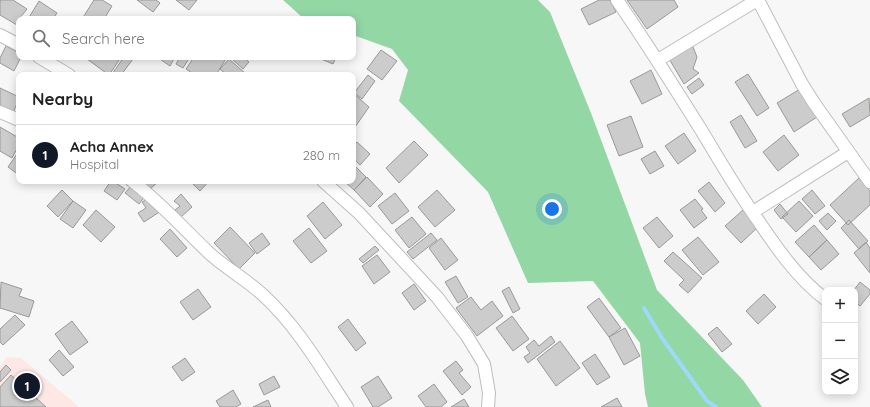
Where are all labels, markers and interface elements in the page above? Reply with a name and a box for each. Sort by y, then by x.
search box [16,16,356,60]
icon: search [30,27,52,49]
text: Search here [62,29,145,48]
text: Nearby [32,88,93,109]
text: Acha Annex [70,137,153,156]
text: 1 [42,147,48,163]
text: 280 m [303,147,340,163]
text: Hospital [70,156,119,172]
your location [542,199,562,219]
map controls [822,287,858,395]
button: + [822,287,858,323]
button: − [822,323,858,359]
button: layers [822,359,858,395]
pin: 1 [14,371,40,401]

